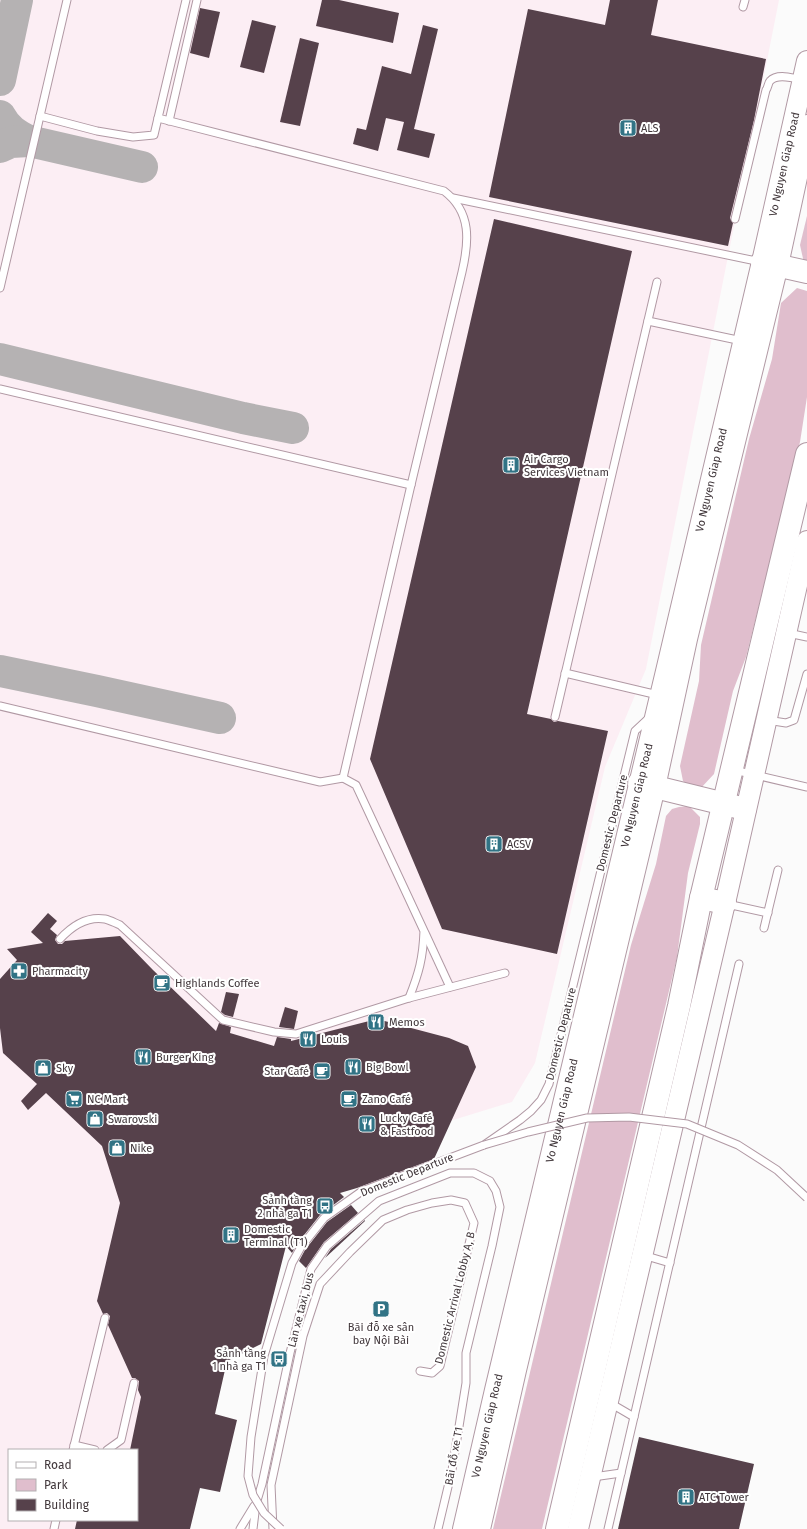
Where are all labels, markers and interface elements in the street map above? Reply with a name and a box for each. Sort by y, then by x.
street label: Vo Nguyen Giap Road [766,111,802,218]
building icon: ALS [618,118,638,138]
place label: ALS [641,122,659,135]
street label: Vo Nguyen Giap Road [692,427,729,533]
place label: Air Cargo Services Vietnam [524,453,609,479]
building icon: Air Cargo Services Vietnam [501,455,521,475]
street label: Vo Nguyen Giap Road [618,742,655,848]
street label: Domestic Departure [594,773,630,873]
building icon: ACSV [484,834,504,854]
place label: ACSV [507,838,532,851]
pharmacy icon: Pharmacity [9,961,29,981]
place label: Pharmacity [32,965,89,978]
cafe icon: Highlands Coffee [152,973,172,993]
place label: Highlands Coffee [175,977,260,990]
street label: Domestic Depature [543,986,579,1082]
restaurant icon: Memos [366,1012,386,1032]
place label: Memos [389,1016,425,1029]
restaurant icon: Louis [298,1029,318,1049]
place label: Louis [321,1033,347,1046]
restaurant icon: Burger King [133,1047,153,1067]
place label: Burger King [156,1051,214,1064]
restaurant icon: Big Bowl [343,1057,363,1077]
street label: Vo Nguyen Giap Road [543,1057,580,1164]
shop icon: Sky [33,1058,53,1078]
cafe icon: Star Café [312,1061,332,1081]
place label: Big Bowl [366,1061,409,1074]
place label: Sky [56,1062,74,1075]
place label: Star Café [264,1065,309,1078]
supermarket icon: NC Mart [64,1089,84,1109]
cafe icon: Zano Café [339,1089,359,1109]
place label: NC Mart [87,1093,126,1106]
place label: Zano Café [362,1093,411,1106]
shop icon: Swarovski [85,1109,105,1129]
place label: Lucky Café & Fastfood [380,1112,434,1138]
place label: Swarovski [108,1113,157,1126]
restaurant icon: Lucky Café & Fastfood [357,1114,377,1134]
shop icon: Nike [107,1138,127,1158]
place label: Nike [130,1142,152,1155]
street label: Domestic Departure [359,1150,455,1200]
place label: Sảnh tầng 2 nhà ga T1 [257,1194,312,1220]
bus stop icon: Sảnh tầng 2 nhà ga T1 [315,1196,335,1216]
place label: Domestic Terminal (T1) [244,1223,308,1249]
building icon: Domestic Terminal (T1) [221,1225,241,1245]
street label: Domestic Arrival Lobby A, B [432,1230,478,1366]
street label: Làn xe taxi, bus [285,1271,317,1349]
parking icon: Bãi đỗ xe sân bay Nội Bài [371,1299,391,1319]
place label: Bãi đỗ xe sân bay Nội Bài [348,1321,414,1347]
place label: Sảnh tầng 1 nhà ga T1 [212,1347,266,1373]
bus stop icon: Sảnh tầng 1 nhà ga T1 [269,1349,289,1369]
street label: Vo Nguyen Giap Road [469,1372,505,1479]
street label: Bãi đỗ xe T1 [442,1426,466,1486]
legend [8,1449,138,1521]
text: Road [44,1458,72,1472]
text: Park [44,1478,68,1492]
building icon: ATC Tower [676,1487,696,1507]
place label: ATC Tower [699,1491,750,1504]
text: Building [44,1498,90,1512]

